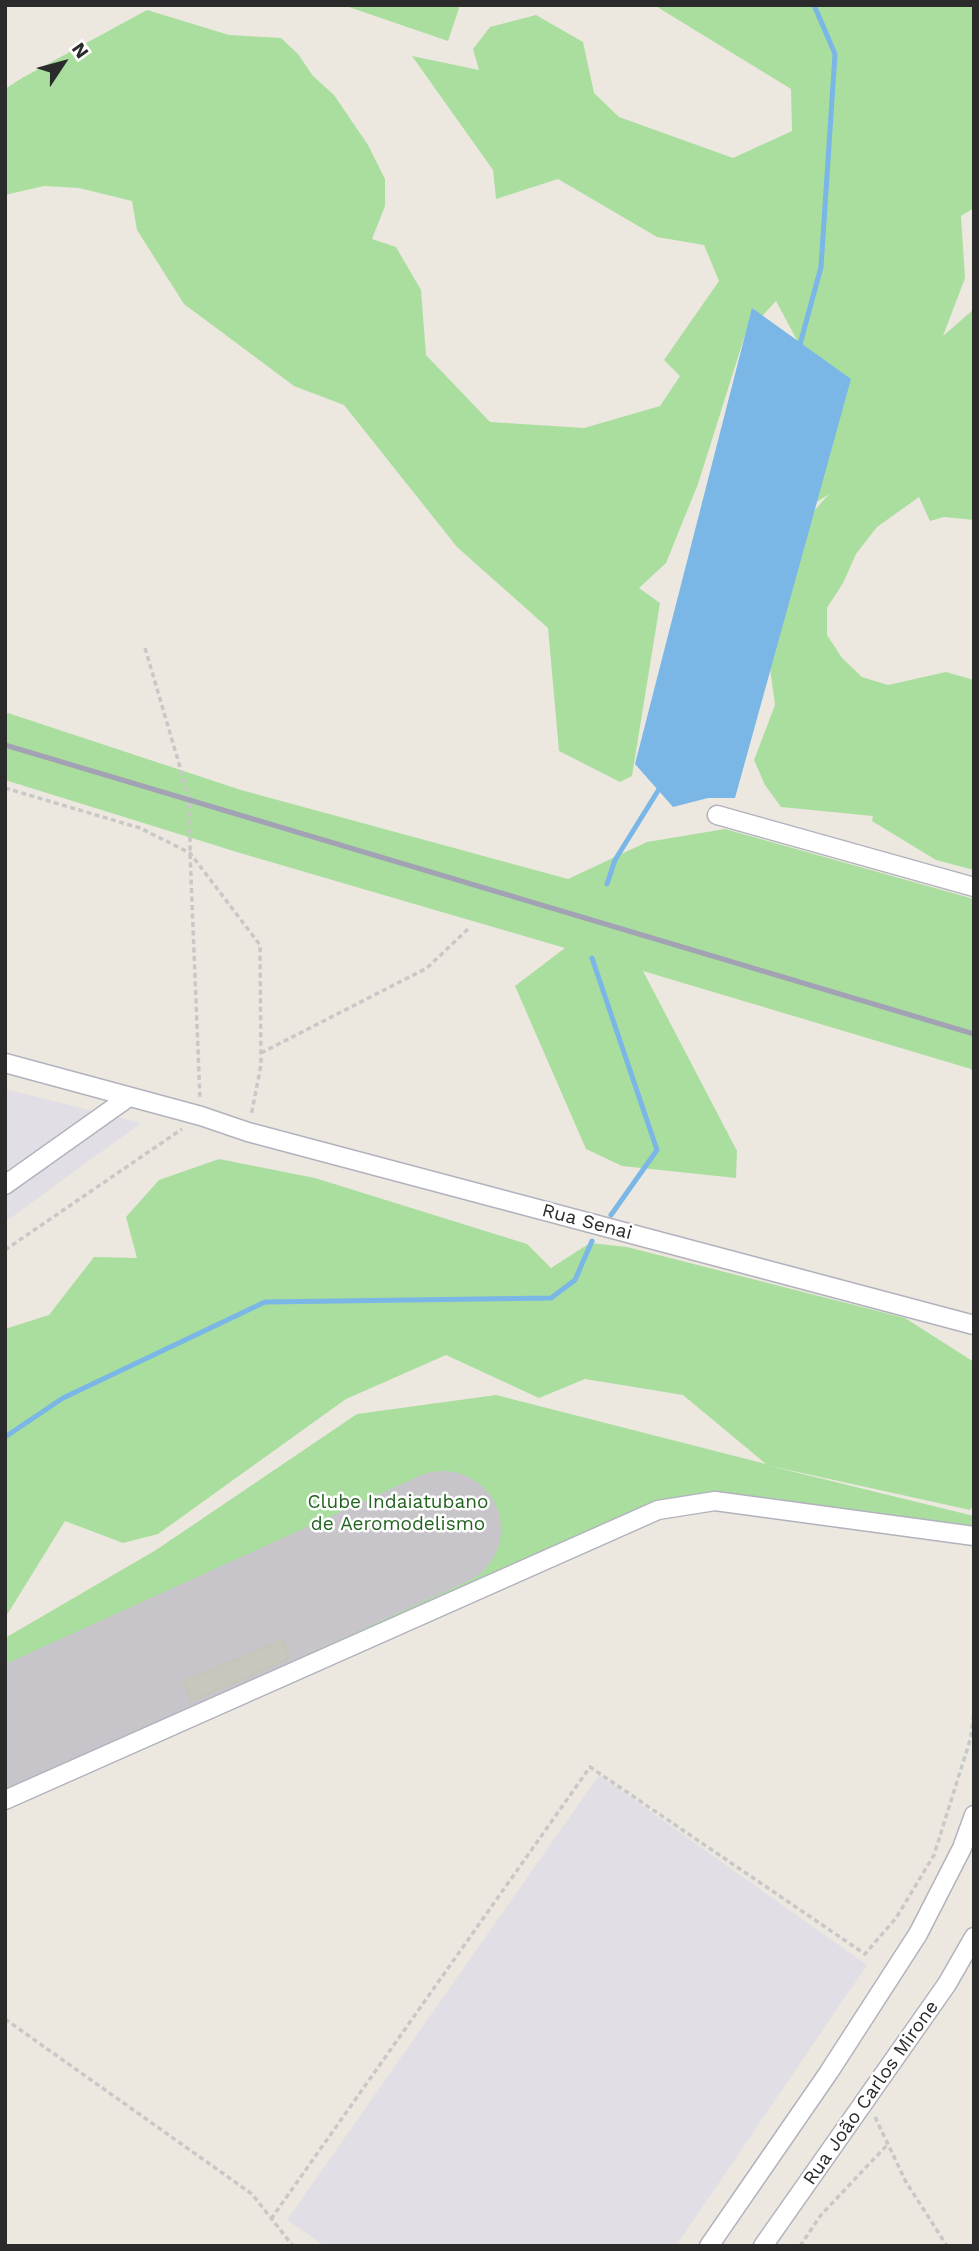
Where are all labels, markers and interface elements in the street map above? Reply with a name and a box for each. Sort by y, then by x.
north arrow [28,28,98,98]
text: N [67,38,94,63]
street label: Rua Senai [540,1199,634,1245]
park label: Clube Indaiatubano de Aeromodelismo [308,1491,488,1535]
street label: Rua João Carlos Mirone [799,1996,943,2190]

